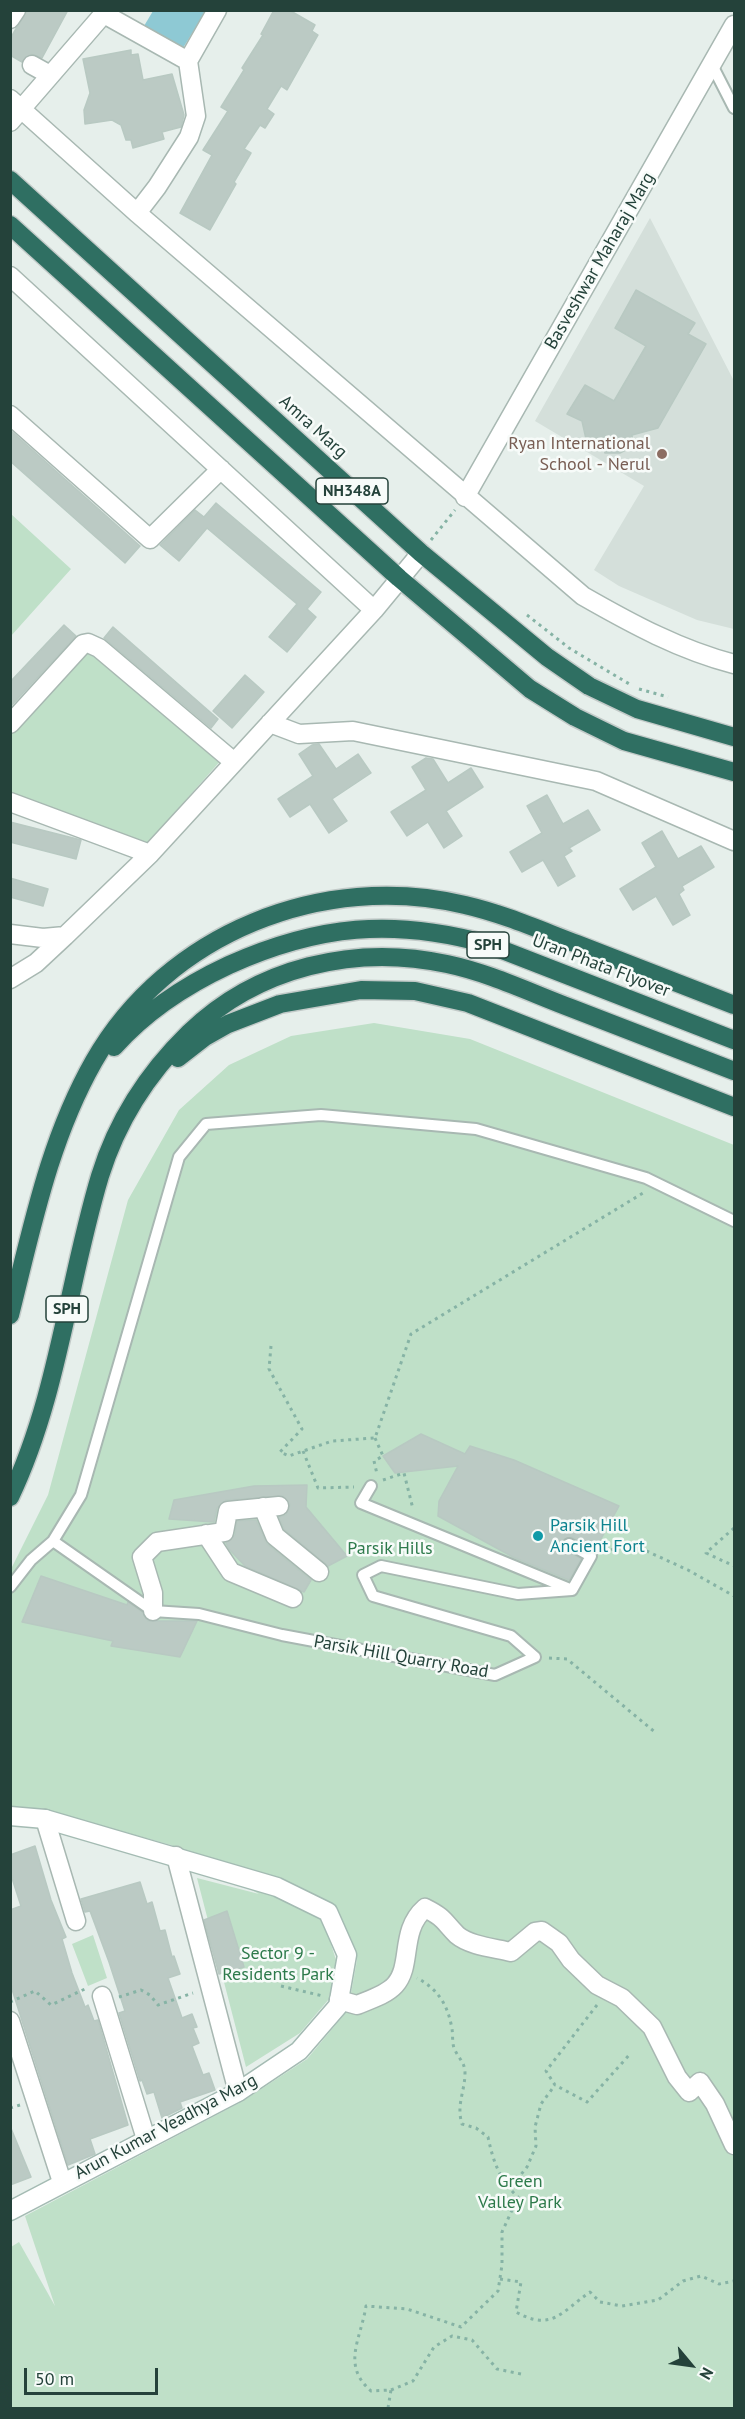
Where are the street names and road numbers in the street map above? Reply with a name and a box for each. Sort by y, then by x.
street label: Basveshwar Maharaj Marg [540,169,660,353]
street label: Amra Marg [275,391,351,463]
road number: NH348A [316,478,388,504]
street label: Uran Phata Flyover [529,930,673,1002]
road number: SPH [467,932,509,958]
road number: SPH [46,1296,88,1322]
street label: Parsik Hill Quarry Road [312,1631,490,1683]
street label: Arun Kumar Veadhya Marg [71,2070,261,2184]

